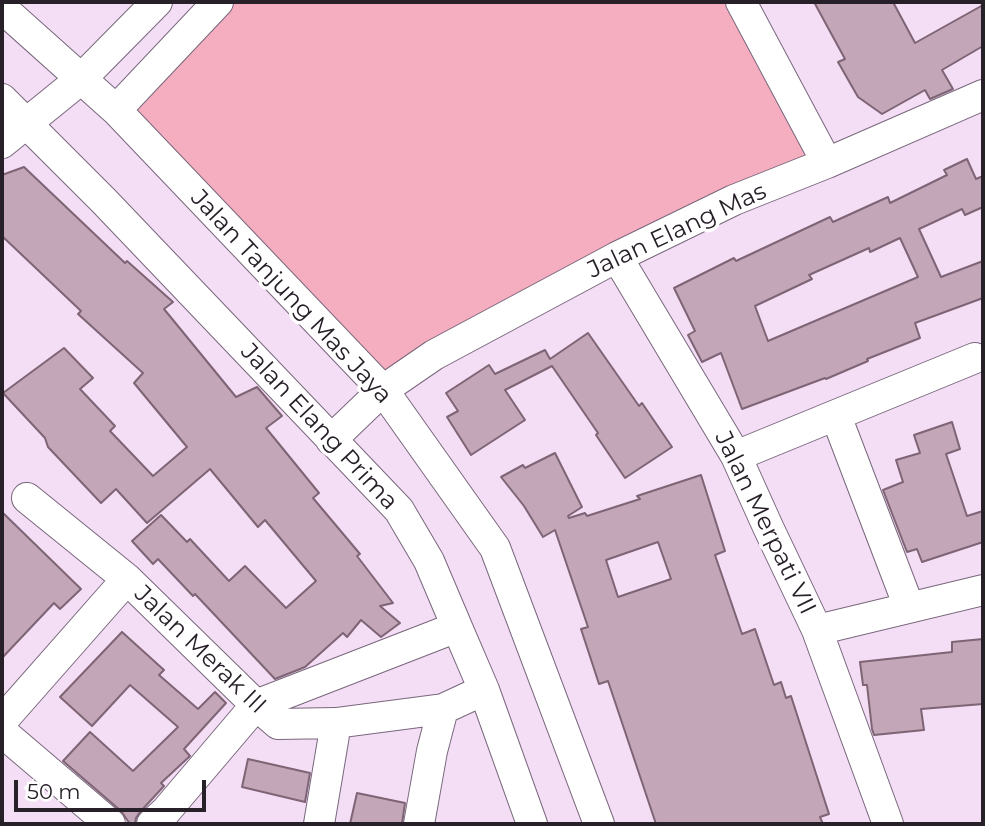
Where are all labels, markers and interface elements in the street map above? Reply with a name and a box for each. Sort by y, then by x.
street label: Jalan Elang Mas [583,177,771,285]
street label: Jalan Tanjung Mas Jaya [184,184,398,410]
street label: Jalan Elang Prima [234,338,404,516]
street label: Jalan Merpati VII [708,427,822,619]
street label: Jalan Merak III [128,580,272,720]
scale bar [18,766,210,810]
text: 50 m [27,779,81,804]

